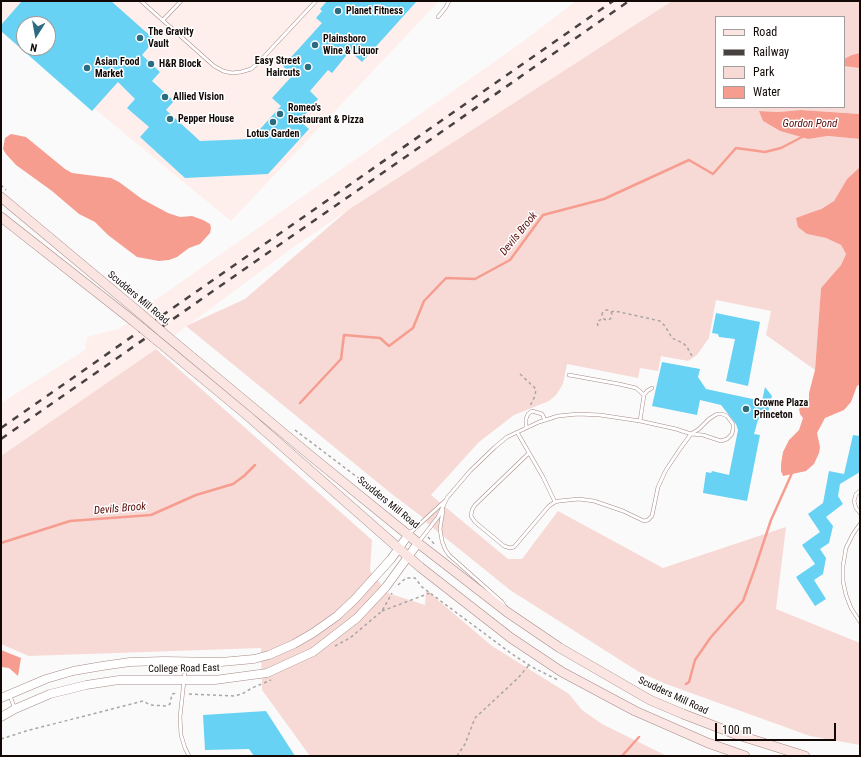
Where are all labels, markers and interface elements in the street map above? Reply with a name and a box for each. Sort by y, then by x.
place label: Planet Fitness [346,5,403,17]
marker: Planet Fitness [333,6,343,16]
north arrow [16,16,56,56]
legend [715,16,845,108]
text: Road [753,25,777,39]
place label: The Gravity Vault [148,26,194,50]
marker: The Gravity Vault [135,33,145,43]
place label: Plainsboro Wine & Liquor [323,33,379,56]
text: N [29,40,38,54]
marker: Plainsboro Wine & Liquor [310,40,320,50]
text: Railway [753,45,789,59]
place label: Easy Street Haircuts [255,55,300,78]
place label: Asian Food Market [95,56,140,80]
place label: H&R Block [159,58,201,70]
marker: H&R Block [146,59,156,69]
marker: Easy Street Haircuts [303,62,313,72]
marker: Asian Food Market [82,63,92,73]
text: Park [753,65,774,79]
text: Water [753,85,781,99]
place label: Allied Vision [173,91,224,103]
marker: Allied Vision [160,92,170,102]
place label: Romeo's Restaurant & Pizza [288,102,364,126]
marker: Romeo's Restaurant & Pizza [275,109,285,119]
place label: Pepper House [178,113,234,125]
marker: Pepper House [165,114,175,124]
marker: Lotus Garden [268,117,278,127]
water label: Gordon Pond [783,117,837,131]
place label: Lotus Garden [246,128,300,140]
water label: Devils Brook [497,210,541,258]
street label: Scudders Mill Road [105,269,171,327]
place label: Crowne Plaza Princeton [754,397,808,420]
marker: Crowne Plaza Princeton [741,404,751,414]
street label: Scudders Mill Road [355,474,421,532]
water label: Devils Brook [93,500,147,518]
street label: College Road East [148,662,220,676]
street label: Scudders Mill Road [636,675,710,717]
scale bar [717,715,838,741]
text: 100 m [722,723,752,737]

